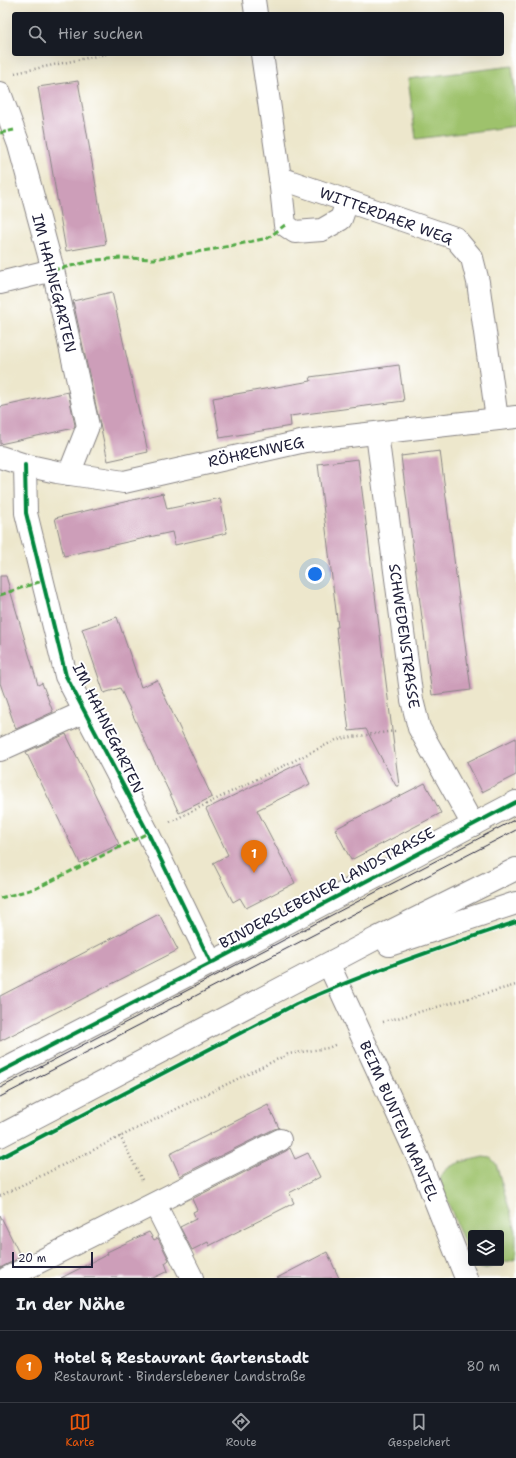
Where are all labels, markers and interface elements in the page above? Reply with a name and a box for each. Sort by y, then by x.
search box [12,12,504,56]
icon: search [26,23,48,45]
text: Hier suchen [58,24,143,44]
street label: WITTERDAER WEG [317,183,455,249]
street label: IM HAHNEGARTEN [27,212,81,354]
street label: RÖHRENWEG [206,432,306,472]
street label: SCHWEDENSTRASSE [384,562,424,710]
your location [305,564,325,584]
street label: IM HAHNEGARTEN [68,660,148,796]
street label: BINDERSLEBENER LANDSTRASSE [216,822,438,954]
pin: 1 [241,840,267,873]
street label: BEIM BUNTEN MANTEL [355,1038,443,1204]
map controls [468,1230,504,1266]
button: layers [468,1230,504,1266]
scale bar [12,1250,93,1269]
text: 20 m [18,1251,46,1266]
text: In der Nähe [16,1293,125,1315]
text: Hotel & Restaurant Gartenstadt [54,1348,309,1368]
text: 1 [26,1358,32,1375]
text: 80 m [466,1358,500,1375]
text: Restaurant · Binderslebener Landstraße [54,1368,306,1385]
tab: Karte [66,1411,95,1450]
tab: Route [226,1411,257,1450]
tab: Gespeichert [388,1411,450,1450]

